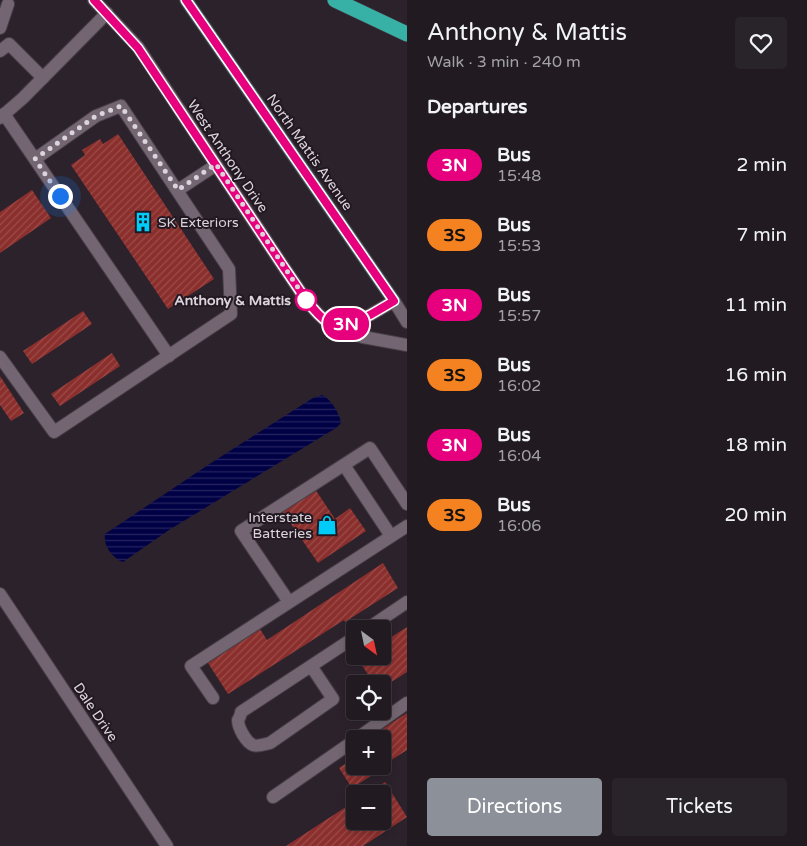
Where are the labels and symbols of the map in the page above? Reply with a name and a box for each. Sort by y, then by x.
street label: North Mattis Avenue [263,91,356,214]
street label: West Anthony Drive [184,97,272,216]
your location [48,184,73,209]
building icon: SK Exteriors [132,211,154,233]
place label: SK Exteriors [158,214,239,231]
marker: Anthony & Mattis [295,289,317,311]
place label: Anthony & Mattis [174,292,291,309]
line badge: 3N [324,308,368,340]
place label: Interstate Batteries [248,509,312,542]
shop icon: Interstate Batteries [316,514,338,536]
north arrow [346,620,391,665]
street label: Dale Drive [70,679,122,745]

